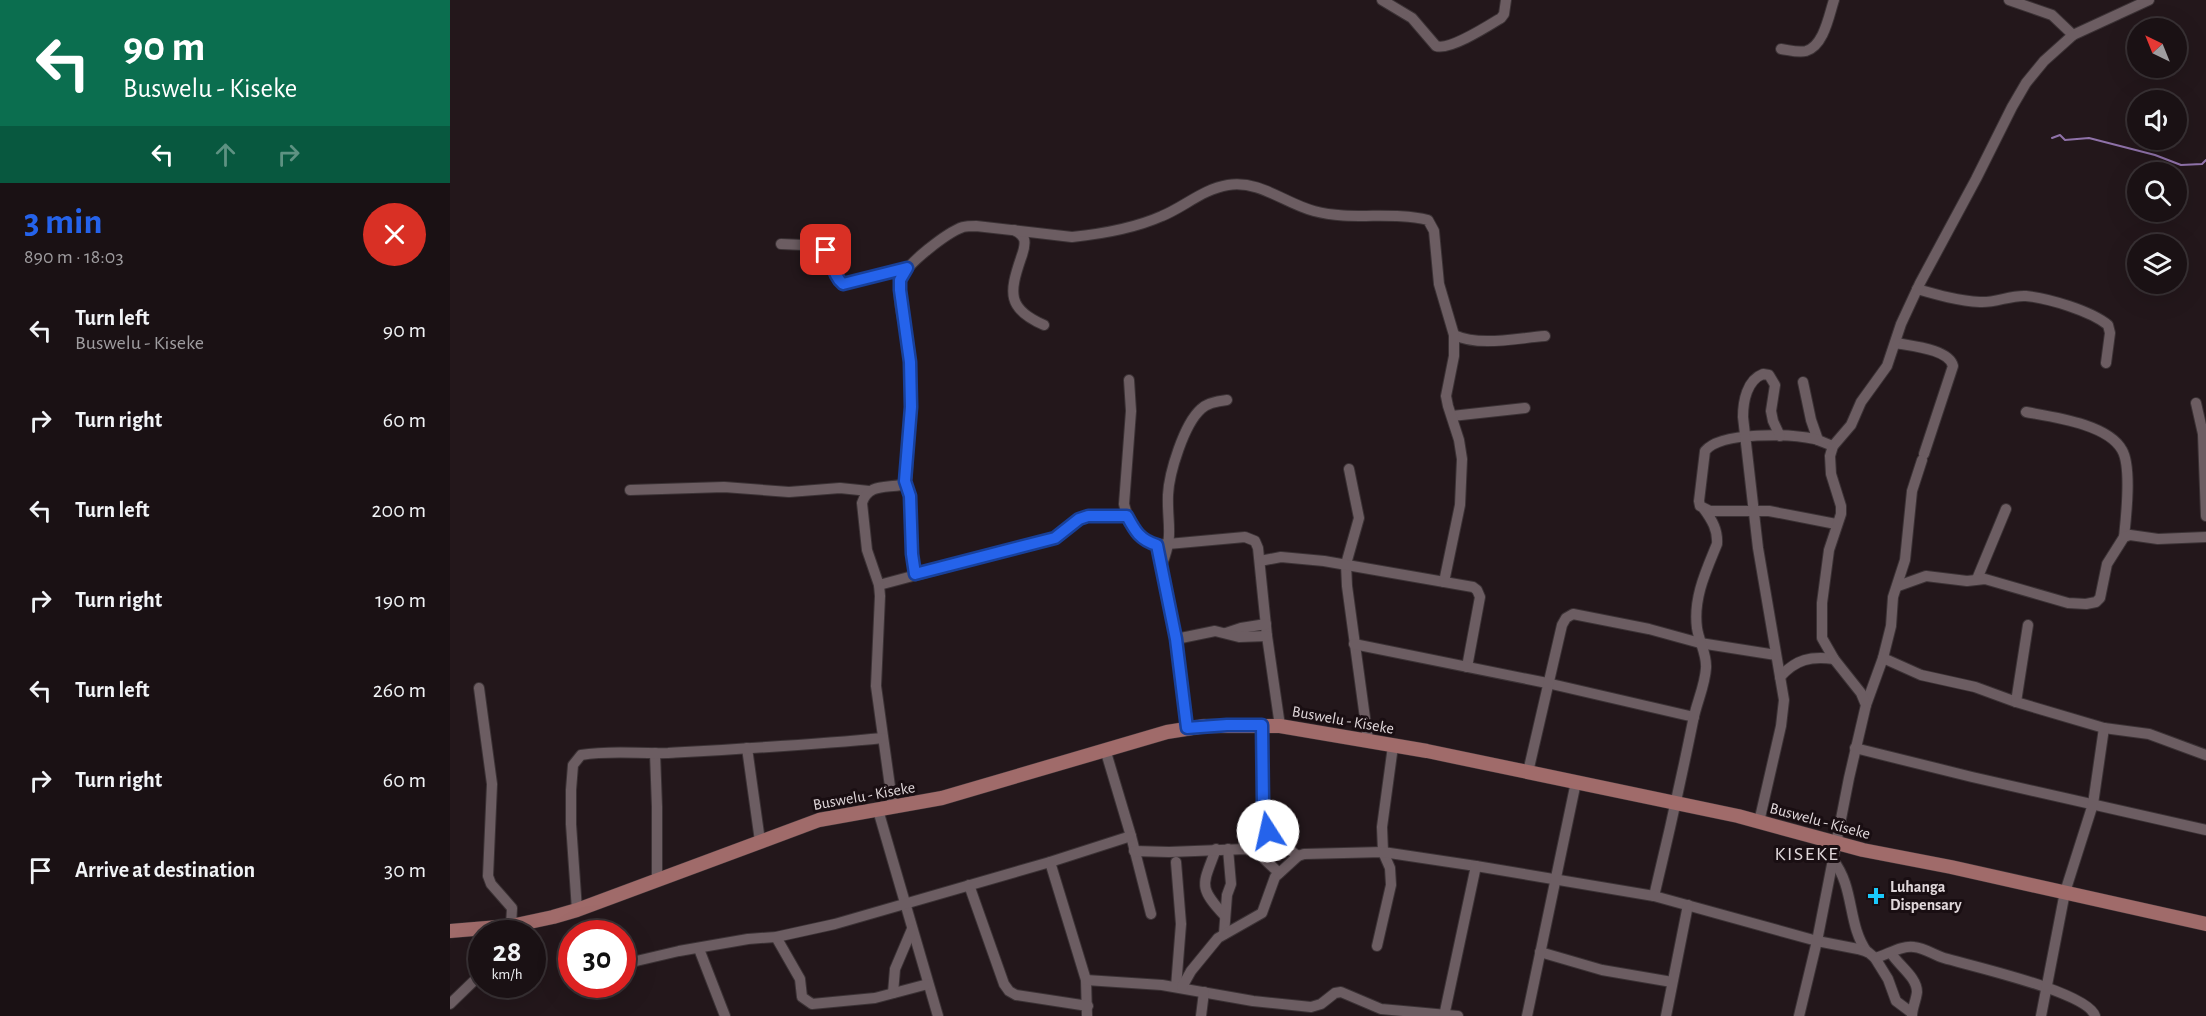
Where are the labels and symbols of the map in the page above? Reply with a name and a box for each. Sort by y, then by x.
north arrow [2127,18,2187,78]
pin [800,224,851,275]
street label: Buswelu - Kiseke [1291,703,1395,737]
street label: Buswelu - Kiseke [812,779,916,813]
position arrow [1236,799,1300,863]
street label: Buswelu - Kiseke [1768,800,1872,842]
district label: KISEKE [1775,844,1839,864]
place label: Luhanga Dispensary [1890,879,1963,914]
marker: Luhanga Dispensary [1867,887,1885,905]
speed limit sign: 30 [558,920,636,998]

